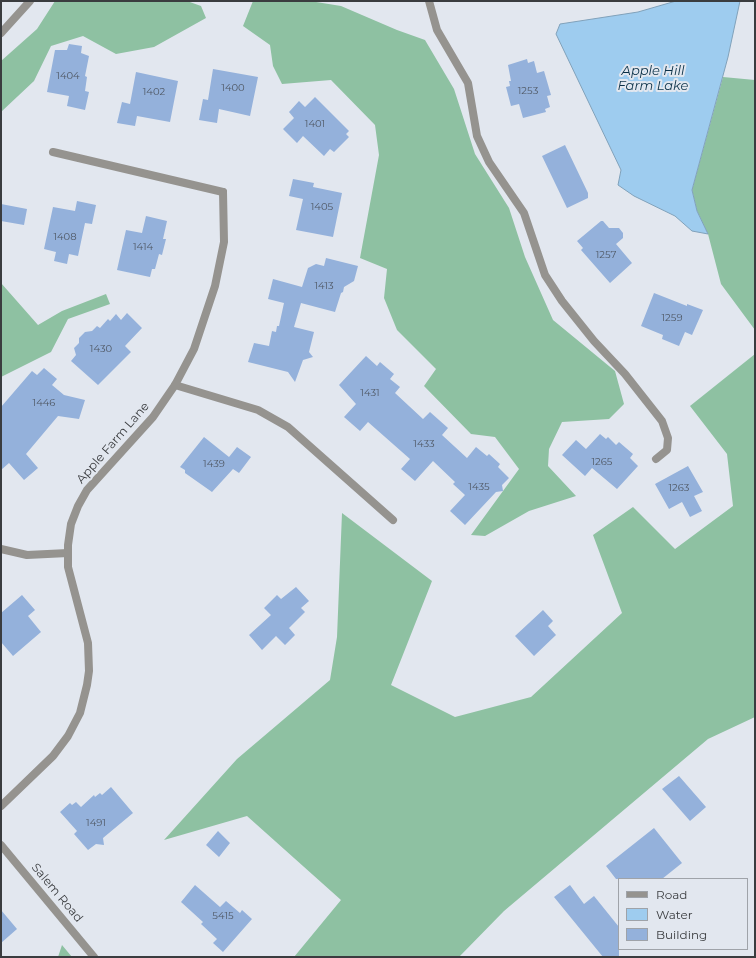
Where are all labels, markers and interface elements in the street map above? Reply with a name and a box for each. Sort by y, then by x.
water label: Apple Hill Farm Lake [618,63,688,94]
house number: 1404 [56,70,80,82]
house number: 1400 [221,82,245,94]
house number: 1253 [518,85,538,97]
house number: 1402 [143,86,165,98]
house number: 1401 [305,118,325,130]
house number: 1405 [311,201,333,213]
house number: 1408 [53,231,77,243]
house number: 1414 [133,241,153,253]
house number: 1257 [596,249,616,261]
house number: 1413 [314,280,334,292]
house number: 1259 [661,312,683,324]
house number: 1430 [90,343,112,355]
house number: 1431 [360,387,380,399]
house number: 1446 [33,397,55,409]
street label: Apple Farm Lane [74,399,152,487]
house number: 1433 [413,438,435,450]
house number: 1265 [591,456,613,468]
house number: 1439 [203,458,225,470]
house number: 1435 [468,481,490,493]
house number: 1263 [669,482,689,494]
house number: 1491 [86,817,106,829]
street label: Salem Road [28,861,86,925]
legend [618,878,748,950]
text: Road [656,887,687,902]
text: Water [656,907,692,922]
house number: 5415 [212,910,234,922]
text: Building [656,927,707,942]

